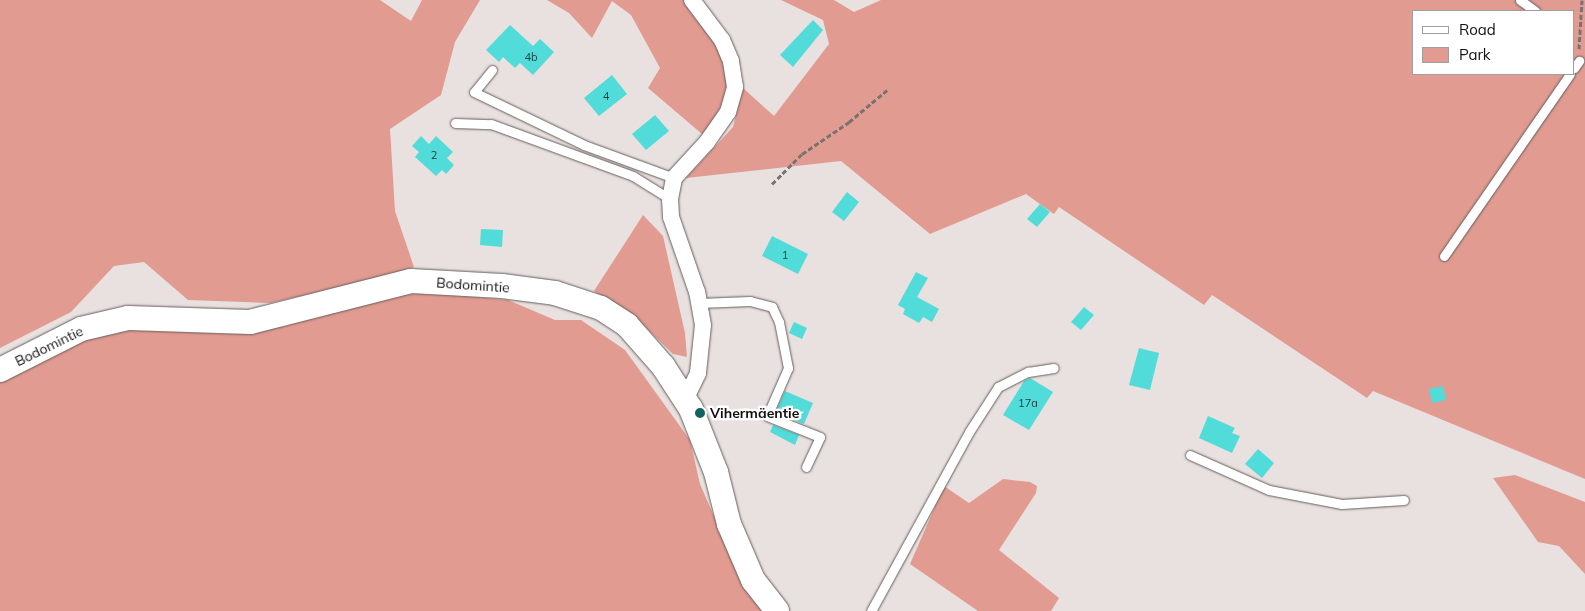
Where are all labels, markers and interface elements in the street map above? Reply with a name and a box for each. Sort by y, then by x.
legend [1412,10,1575,75]
text: Road [1459,20,1496,39]
text: Park [1459,45,1491,64]
house number: 4b [524,50,538,64]
house number: 4 [603,89,609,103]
house number: 2 [431,148,437,162]
house number: 1 [782,248,788,262]
street label: Bodomintie [436,274,510,296]
street label: Bodomintie [12,322,86,370]
house number: 17a [1018,396,1038,410]
place label: Vihermäentie [710,405,799,421]
marker: Vihermäentie [694,407,706,419]

